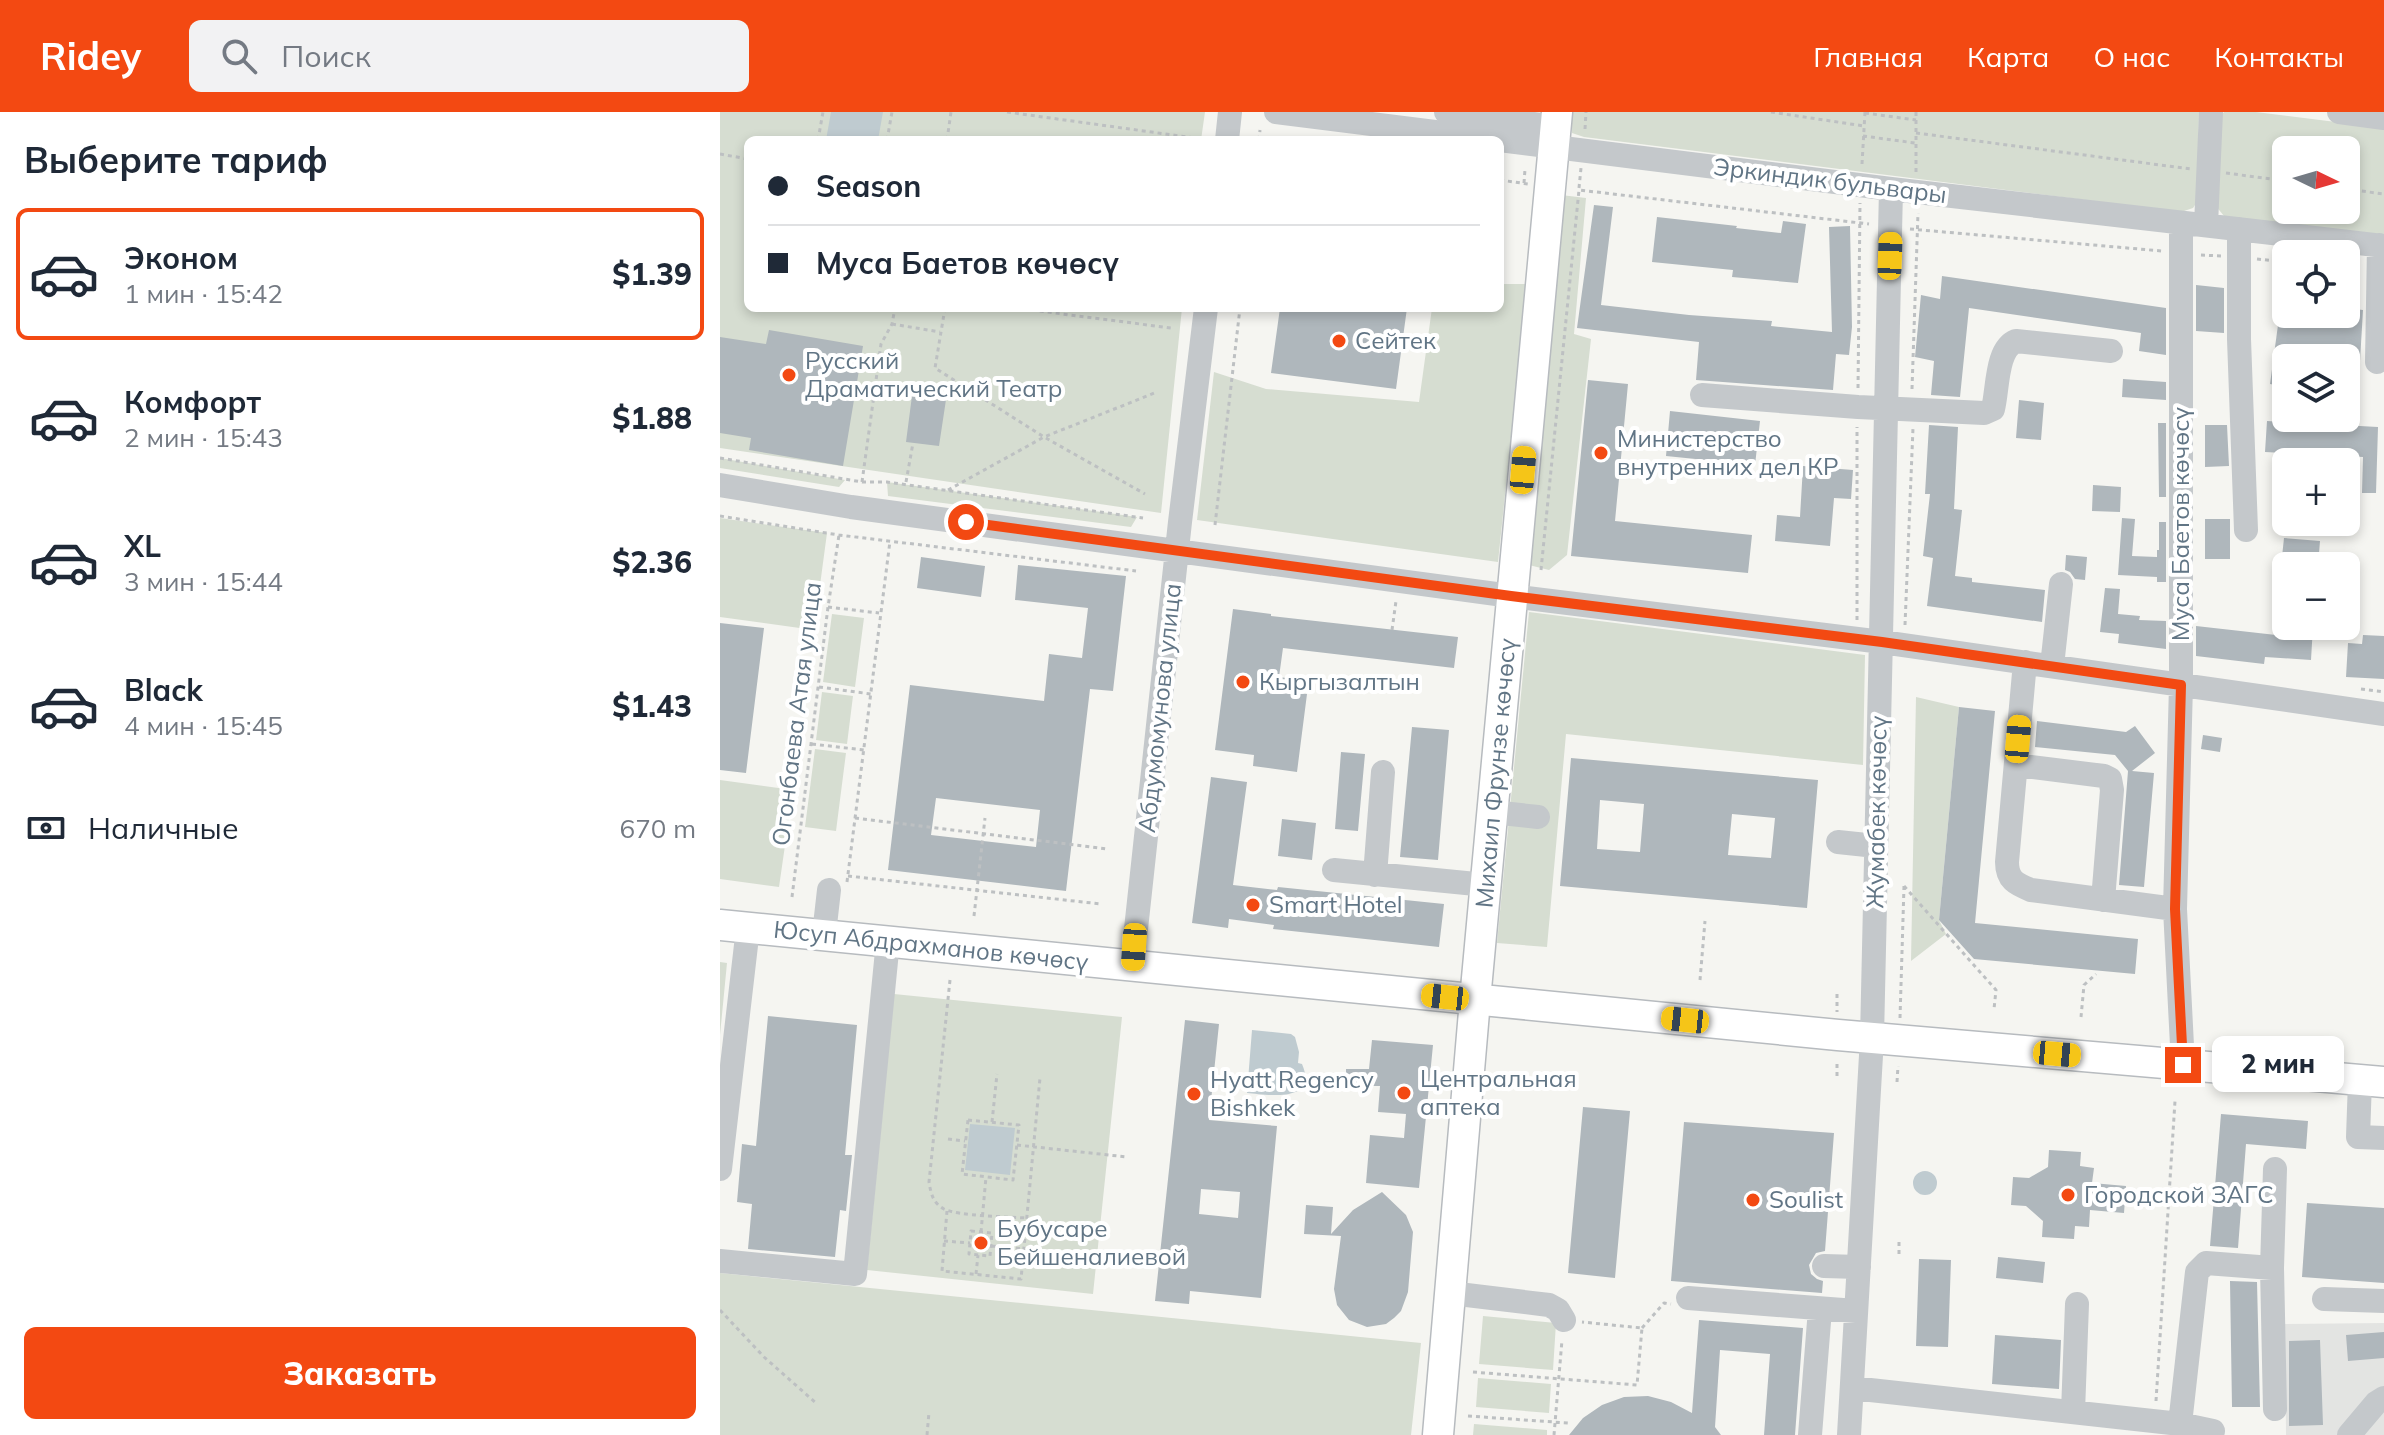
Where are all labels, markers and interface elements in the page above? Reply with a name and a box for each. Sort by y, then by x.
search box [189,20,749,92]
text: Ridey [40,32,141,80]
icon: search [217,34,261,78]
text: Поиск [281,37,371,75]
text: Главная [1813,39,1923,74]
text: Карта [1967,39,2049,74]
text: О нас [2093,39,2170,74]
text: Контакты [2214,39,2344,74]
north arrow [2272,136,2360,224]
map controls [2272,136,2360,640]
text: Выберите тариф [24,137,328,182]
street label: Эркиндик бульвары [1712,151,1948,209]
text: Season [816,167,921,205]
car [1877,232,1903,280]
icon: car [28,238,100,310]
text: Эконом [124,239,238,277]
button: locate [2272,240,2360,328]
text: Муса Баетов көчөсү [816,244,1119,282]
text: $1.39 [612,255,692,293]
text: 1 мин · 15:42 [124,277,283,310]
place label: Сейтек [1355,325,1436,355]
marker: Сейтек [1330,332,1348,350]
button: layers [2272,344,2360,432]
place label: Русский Драматический Театр [805,345,1062,403]
marker: Русский Драматический Театр [780,366,798,384]
icon: car [28,382,100,454]
text: Комфорт [124,383,261,421]
text: $1.88 [612,399,692,437]
street label: Муса Баетов көчөсү [2165,407,2195,641]
text: 2 мин · 15:43 [124,421,283,454]
place label: Министерство внутренних дел КР [1617,423,1839,481]
marker: Министерство внутренних дел КР [1592,444,1610,462]
car [1509,445,1537,495]
button: + [2272,448,2360,536]
route start [948,504,984,540]
icon: car [28,526,100,598]
text: XL [124,527,161,565]
text: $2.36 [612,543,692,581]
button: − [2272,552,2360,640]
text: 3 мин · 15:44 [124,565,283,598]
street label: Огонбаева Атая улица [765,580,827,847]
street label: Абдумомунова улица [1131,582,1187,834]
street label: Михаил Фрунзе көчөсү [1468,637,1522,909]
place label: Кыргызалтын [1259,666,1420,696]
icon: car [28,670,100,742]
text: Black [124,671,203,709]
marker: Кыргызалтын [1234,673,1252,691]
text: $1.43 [612,687,692,725]
text: 4 мин · 15:45 [124,709,283,742]
car [2004,714,2032,764]
street label: Жумабек көчөсү [1859,715,1893,909]
icon: cash [24,806,68,850]
text: Наличные [88,809,239,847]
text: 670 m [620,812,696,845]
place label: Smart Hotel [1269,889,1402,919]
marker: Smart Hotel [1244,896,1262,914]
street label: Юсуп Абдрахманов көчөсү [772,914,1090,976]
car [1120,922,1148,972]
car [1420,983,1470,1011]
car [1660,1006,1710,1034]
callout: 2 мин [2211,1037,2343,1093]
car [2032,1040,2082,1068]
route end [2165,1047,2201,1083]
text: 2 мин [2241,1047,2315,1080]
place label: Центральная аптека [1420,1063,1577,1121]
place label: Hyatt Regency Bishkek [1210,1064,1374,1122]
marker: Центральная аптека [1395,1084,1413,1102]
marker: Hyatt Regency Bishkek [1185,1085,1203,1103]
place label: Городской ЗАГС [2084,1179,2274,1209]
place label: Soulist [1769,1184,1843,1214]
marker: Городской ЗАГС [2059,1186,2077,1204]
marker: Soulist [1744,1191,1762,1209]
place label: Бубусаре Бейшеналиевой [997,1213,1186,1271]
marker: Бубусаре Бейшеналиевой [972,1234,990,1252]
button: Заказать [24,1327,696,1419]

